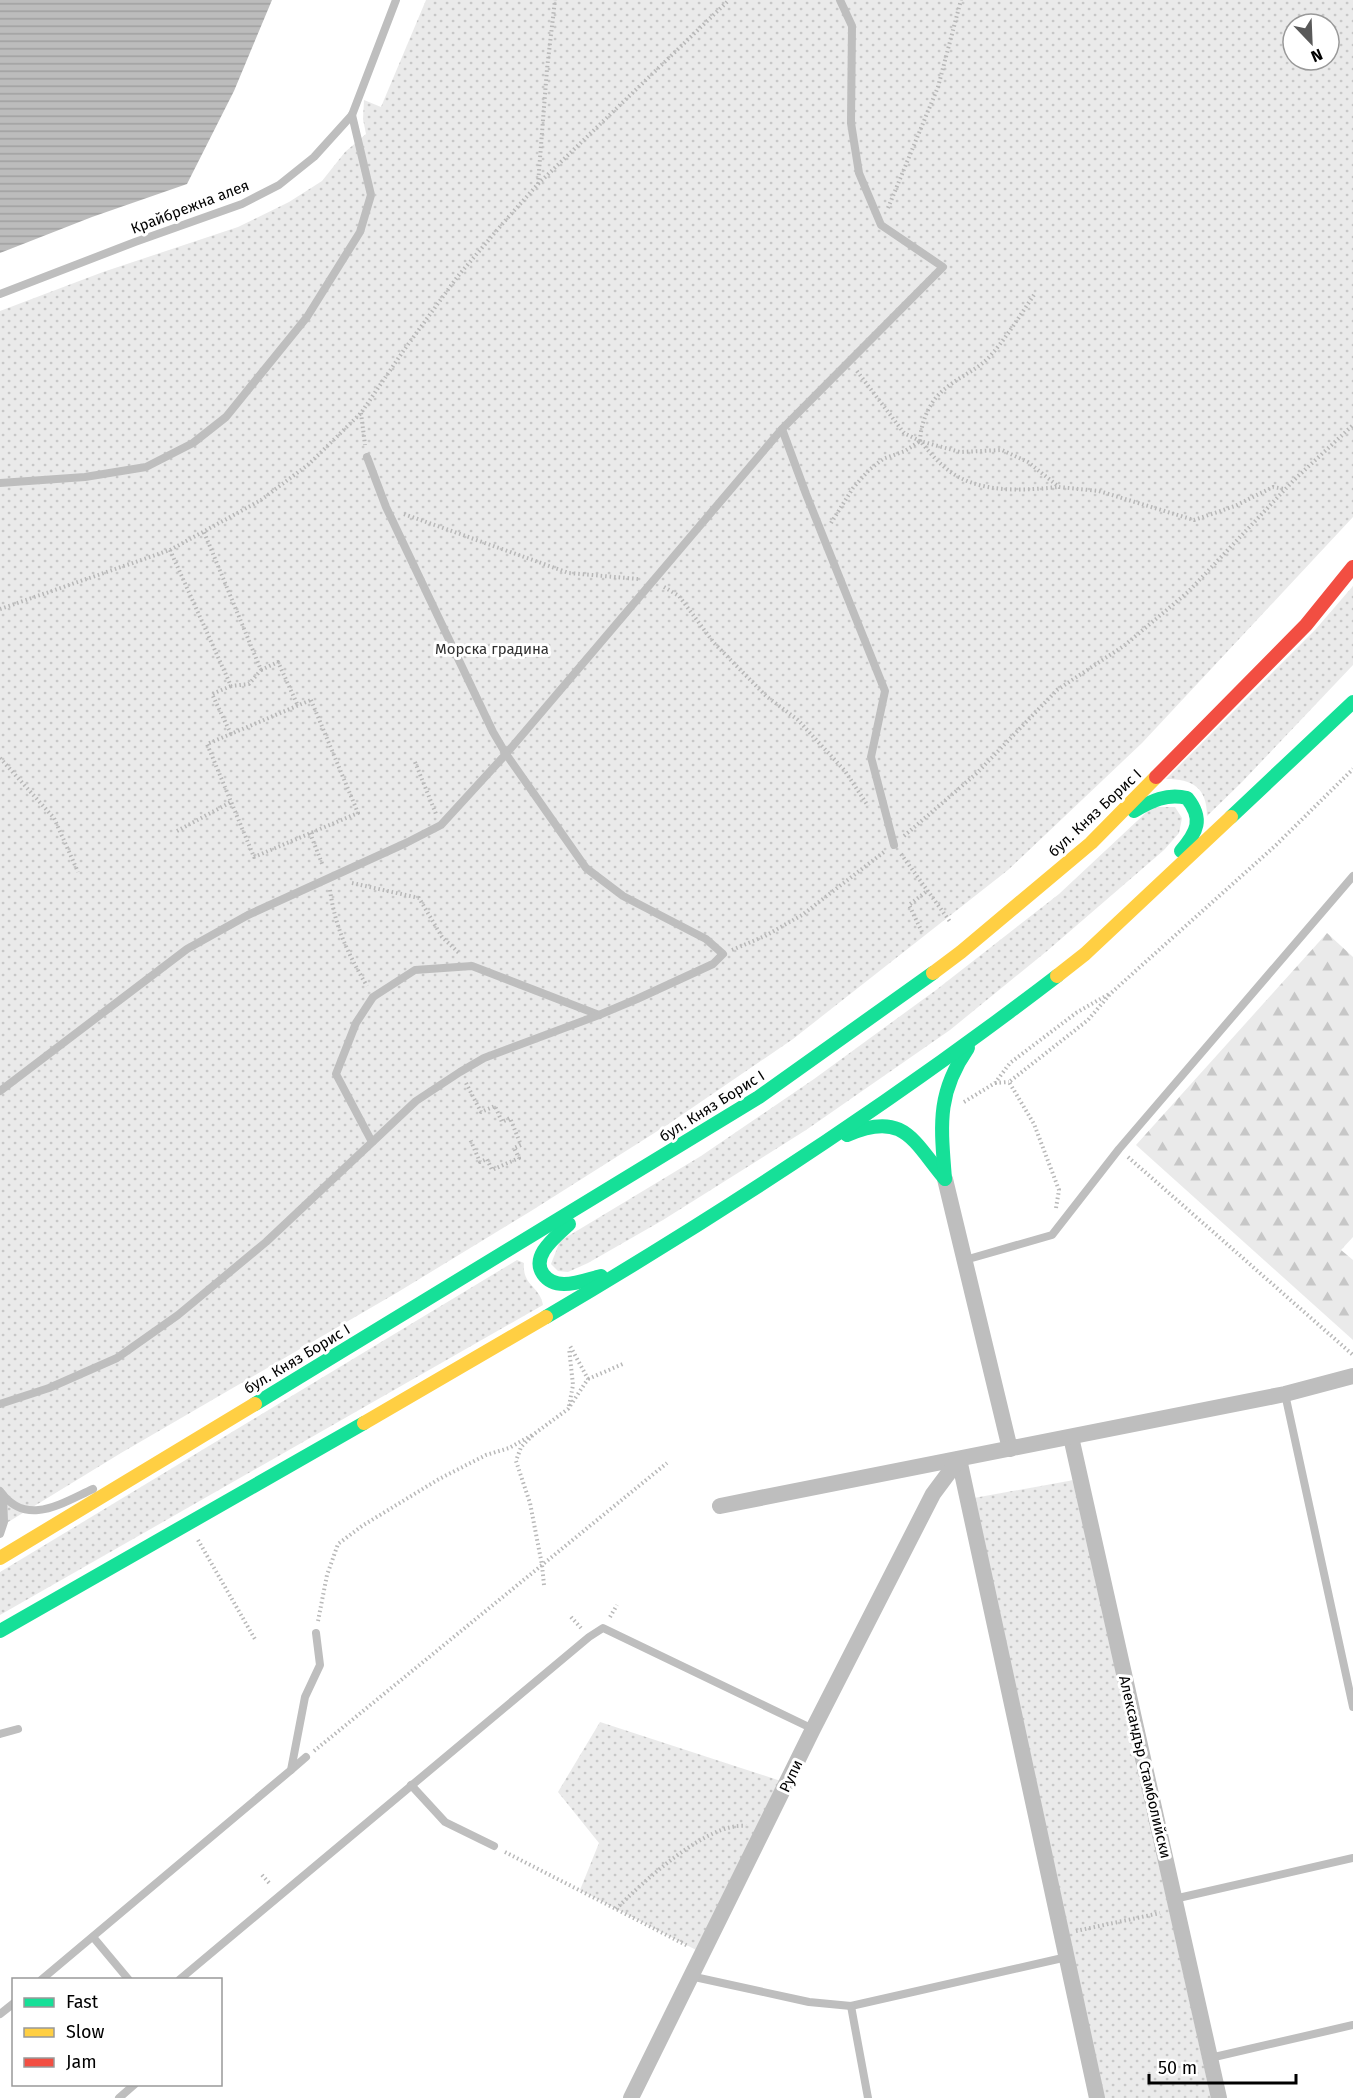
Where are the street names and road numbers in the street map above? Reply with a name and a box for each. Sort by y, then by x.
street label: Крайбрежна алея [128,176,252,238]
street label: бул. Княз Борис I [1045,765,1145,861]
street label: бул. Княз Борис I [656,1066,768,1146]
street label: бул. Княз Борис I [241,1320,353,1398]
street label: Александър Стамболийски [1115,1674,1175,1860]
street label: Рупи [776,1757,806,1795]

